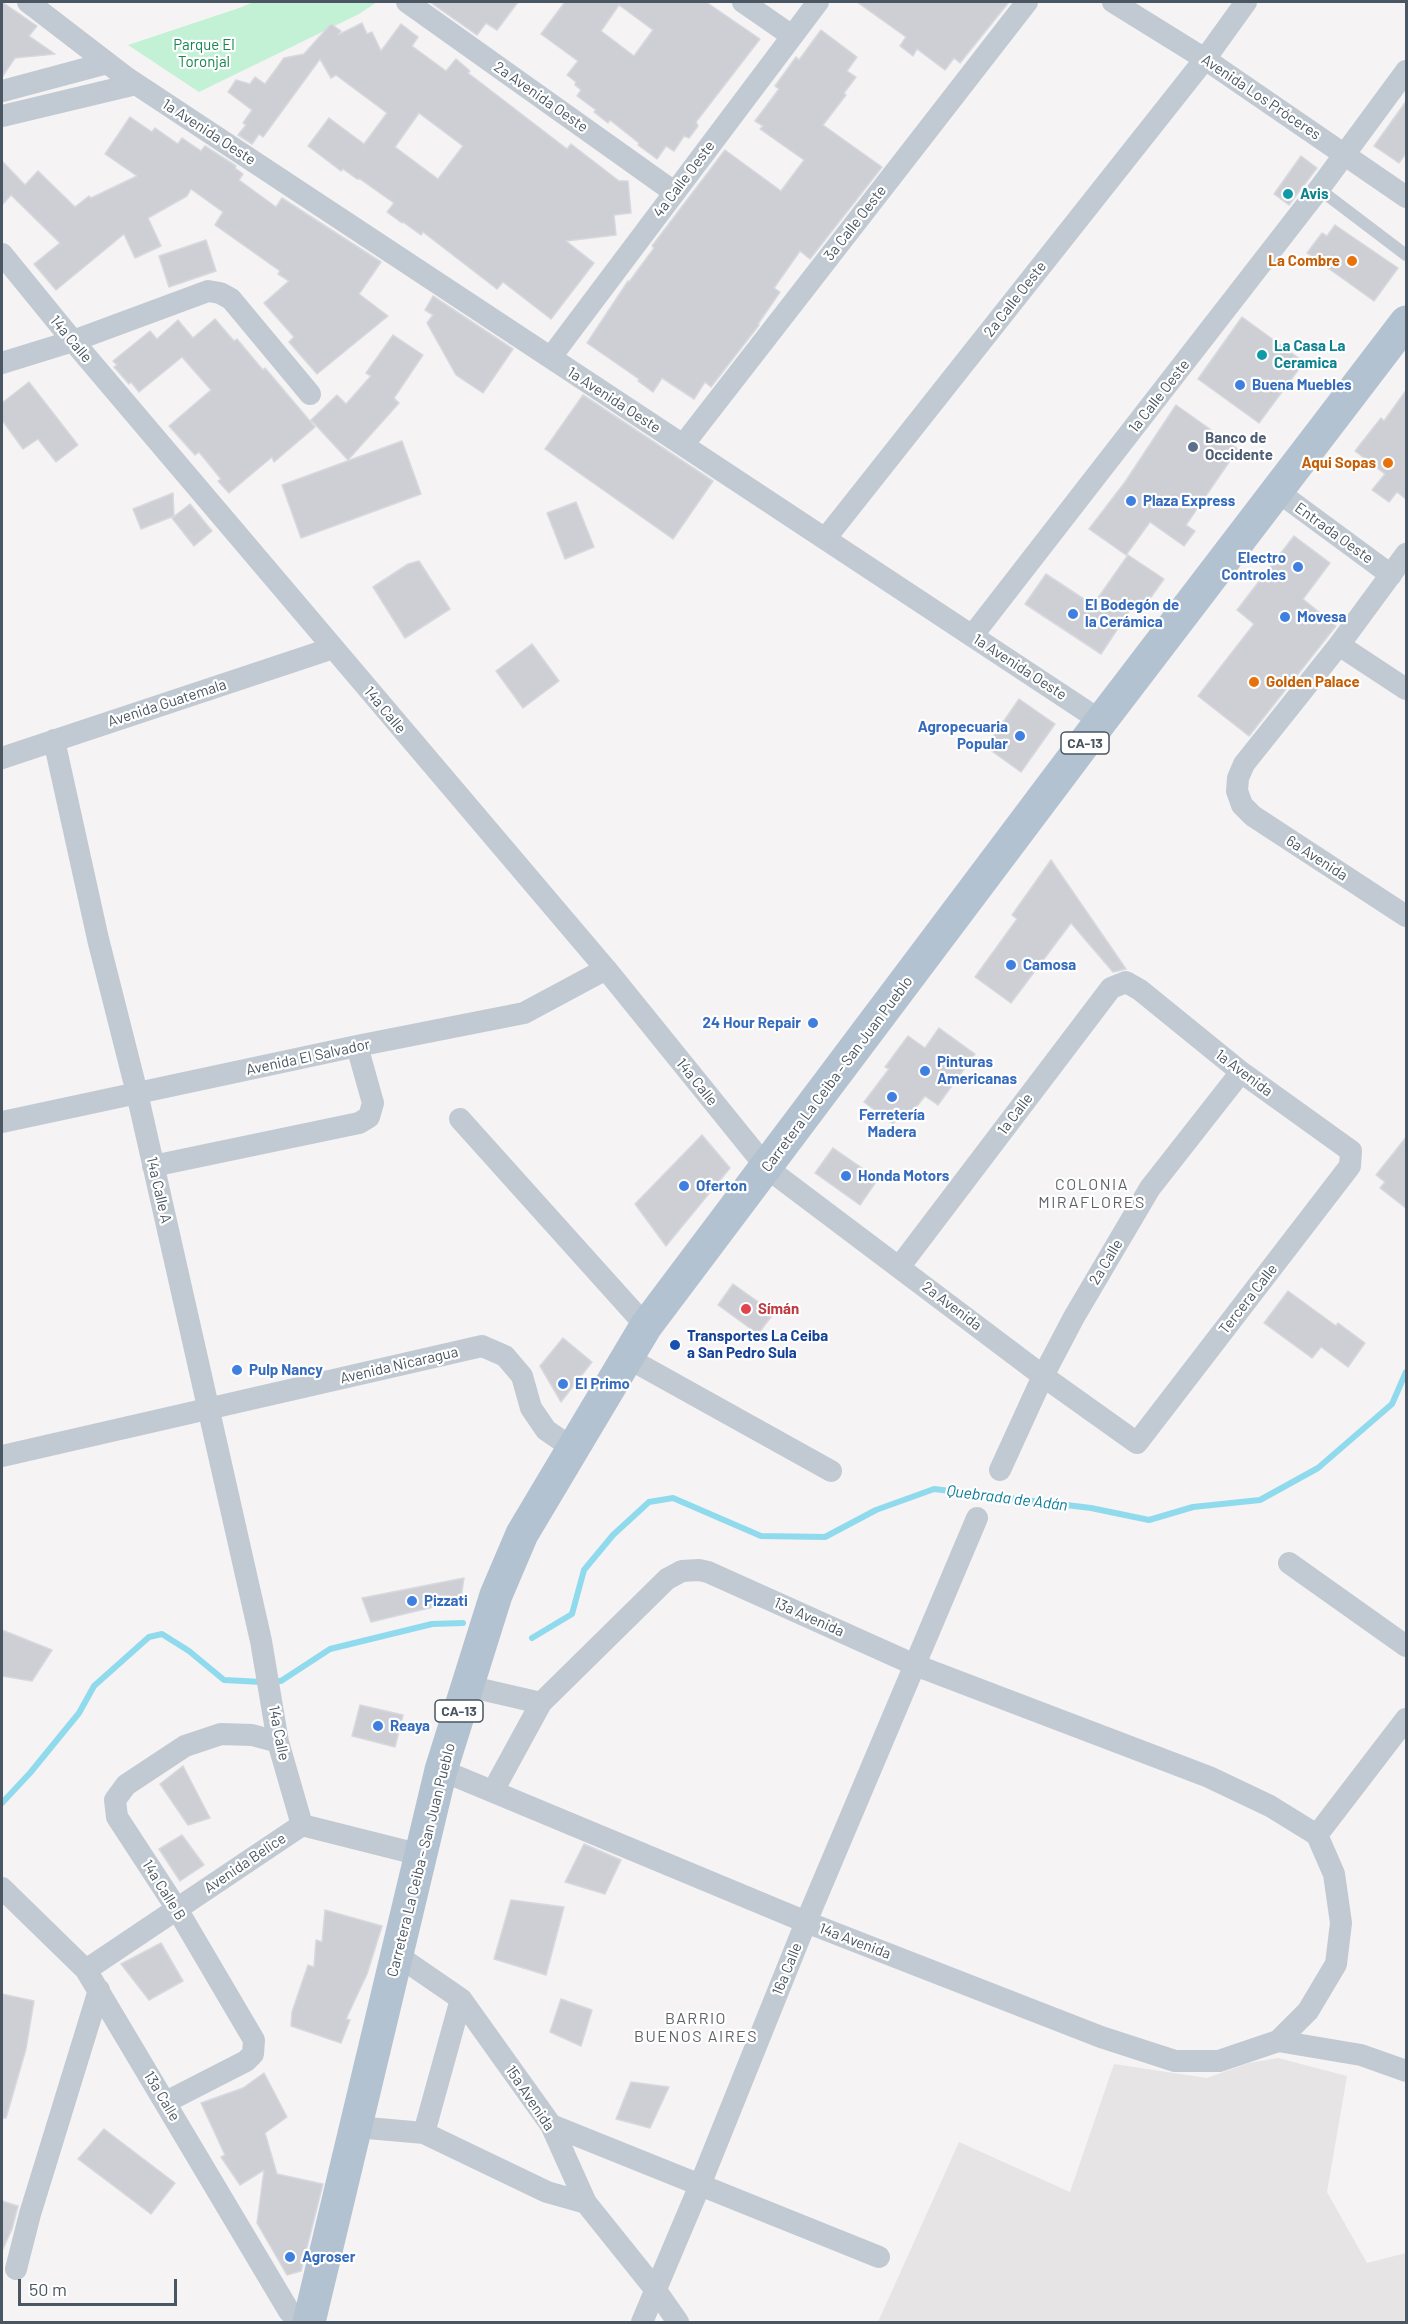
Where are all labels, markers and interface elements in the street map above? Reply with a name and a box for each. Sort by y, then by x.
park label: Parque El Toronjal [173,36,235,71]
street label: Avenida Los Próceres [1198,50,1324,144]
street label: 2a Avenida Oeste [491,58,591,136]
street label: 1a Avenida Oeste [159,95,259,169]
street label: 4a Calle Oeste [649,137,719,221]
street label: 3a Calle Oeste [820,182,890,264]
place label: Avis [1300,185,1328,203]
marker: Avis [1281,187,1295,201]
place label: La Combre [1268,252,1340,270]
marker: La Combre [1345,254,1359,268]
street label: 2a Calle Oeste [980,258,1050,340]
street label: 14a Calle [46,312,96,366]
place label: La Casa La Ceramica [1274,337,1345,372]
marker: La Casa La Ceramica [1255,348,1269,362]
street label: 1a Calle Oeste [1125,356,1193,436]
street label: 1a Avenida Oeste [564,363,664,437]
place label: Buena Muebles [1252,376,1352,394]
marker: Buena Muebles [1233,378,1247,392]
place label: Banco de Occidente [1205,429,1273,464]
marker: Banco de Occidente [1186,440,1200,454]
place label: Aqui Sopas [1301,454,1376,472]
marker: Aqui Sopas [1381,456,1395,470]
place label: Plaza Express [1143,492,1235,510]
marker: Plaza Express [1124,494,1138,508]
street label: Entrada Oeste [1291,499,1377,567]
place label: Electro Controles [1221,549,1286,584]
marker: Electro Controles [1291,560,1305,574]
place label: El Bodegón de la Cerámica [1085,596,1179,631]
marker: El Bodegón de la Cerámica [1066,607,1080,621]
place label: Movesa [1297,608,1346,626]
marker: Movesa [1278,610,1292,624]
street label: 1a Avenida Oeste [970,630,1070,704]
place label: Golden Palace [1266,673,1360,691]
street label: Avenida Guatemala [105,675,229,731]
marker: Golden Palace [1247,675,1261,689]
street label: 14a Calle [360,683,410,737]
place label: Agropecuaria Popular [918,718,1008,753]
marker: Agropecuaria Popular [1013,729,1027,743]
road number: CA-13 [1061,732,1109,754]
street label: 6a Avenida [1283,831,1351,885]
place label: Camosa [1023,956,1076,974]
marker: Camosa [1004,958,1018,972]
street label: Carretera La Ceiba - San Juan Pueblo [758,973,916,1175]
place label: 24 Hour Repair [703,1014,801,1032]
marker: 24 Hour Repair [806,1016,820,1030]
street label: Avenida El Salvador [244,1035,372,1079]
street label: 1a Avenida [1212,1046,1276,1100]
place label: Pinturas Americanas [937,1053,1017,1088]
street label: 14a Calle [672,1055,722,1109]
marker: Pinturas Americanas [918,1064,932,1078]
marker: Ferretería Madera [885,1090,899,1104]
street label: 1a Calle [994,1090,1036,1138]
place label: Ferretería Madera [859,1106,925,1141]
street label: 14a Calle A [143,1155,175,1225]
place label: Honda Motors [858,1167,949,1185]
marker: Honda Motors [839,1169,853,1183]
district label: COLONIA MIRAFLORES [1038,1175,1146,1213]
place label: Oferton [696,1177,747,1195]
marker: Oferton [677,1179,691,1193]
street label: 2a Calle [1085,1236,1127,1288]
street label: Tercera Calle [1215,1260,1281,1338]
street label: 2a Avenida [919,1278,985,1334]
place label: Símán [758,1300,799,1318]
marker: Símán [739,1302,753,1316]
place label: Transportes La Ceiba a San Pedro Sula [687,1327,828,1362]
marker: Transportes La Ceiba a San Pedro Sula [668,1338,682,1352]
street label: Avenida Nicaragua [338,1343,460,1387]
place label: Pulp Nancy [249,1361,323,1379]
marker: Pulp Nancy [230,1363,244,1377]
place label: El Primo [575,1375,630,1393]
marker: El Primo [556,1377,570,1391]
water label: Quebrada de Adán [945,1481,1069,1515]
place label: Pizzati [424,1592,468,1610]
marker: Pizzati [405,1594,419,1608]
street label: 13a Avenida [771,1594,847,1640]
road number: CA-13 [435,1700,483,1722]
street label: 14a Calle [265,1704,293,1762]
place label: Reaya [390,1717,430,1735]
marker: Reaya [371,1719,385,1733]
street label: Carretera La Ceiba - San Juan Pueblo [383,1741,459,1979]
street label: Avenida Belice [201,1829,289,1897]
street label: 14a Calle B [138,1856,190,1924]
street label: 14a Avenida [817,1919,893,1963]
street label: 16a Calle [768,1940,806,1998]
district label: BARRIO BUENOS AIRES [634,2009,758,2047]
street label: 15a Avenida [502,2062,558,2134]
street label: 13a Calle [140,2068,184,2124]
place label: Agroser [302,2248,355,2266]
marker: Agroser [283,2250,297,2264]
scale bar [21,2267,180,2305]
text: 50 m [29,2278,67,2300]

